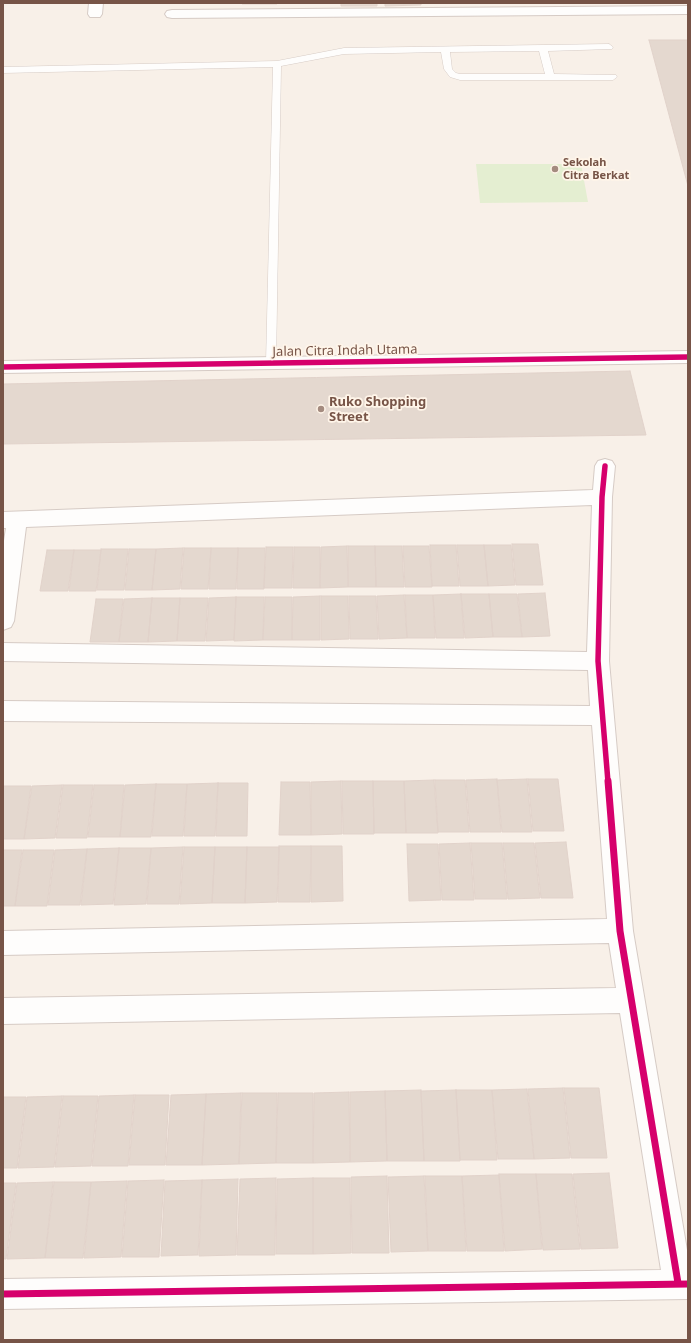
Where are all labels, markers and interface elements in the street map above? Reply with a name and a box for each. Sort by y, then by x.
place label: Sekolah Citra Berkat [563,156,629,182]
marker: Sekolah Citra Berkat [550,164,560,174]
street label: Jalan Citra Indah Utama [272,342,418,360]
place label: Ruko Shopping Street [329,394,426,425]
marker: Ruko Shopping Street [316,404,326,414]

